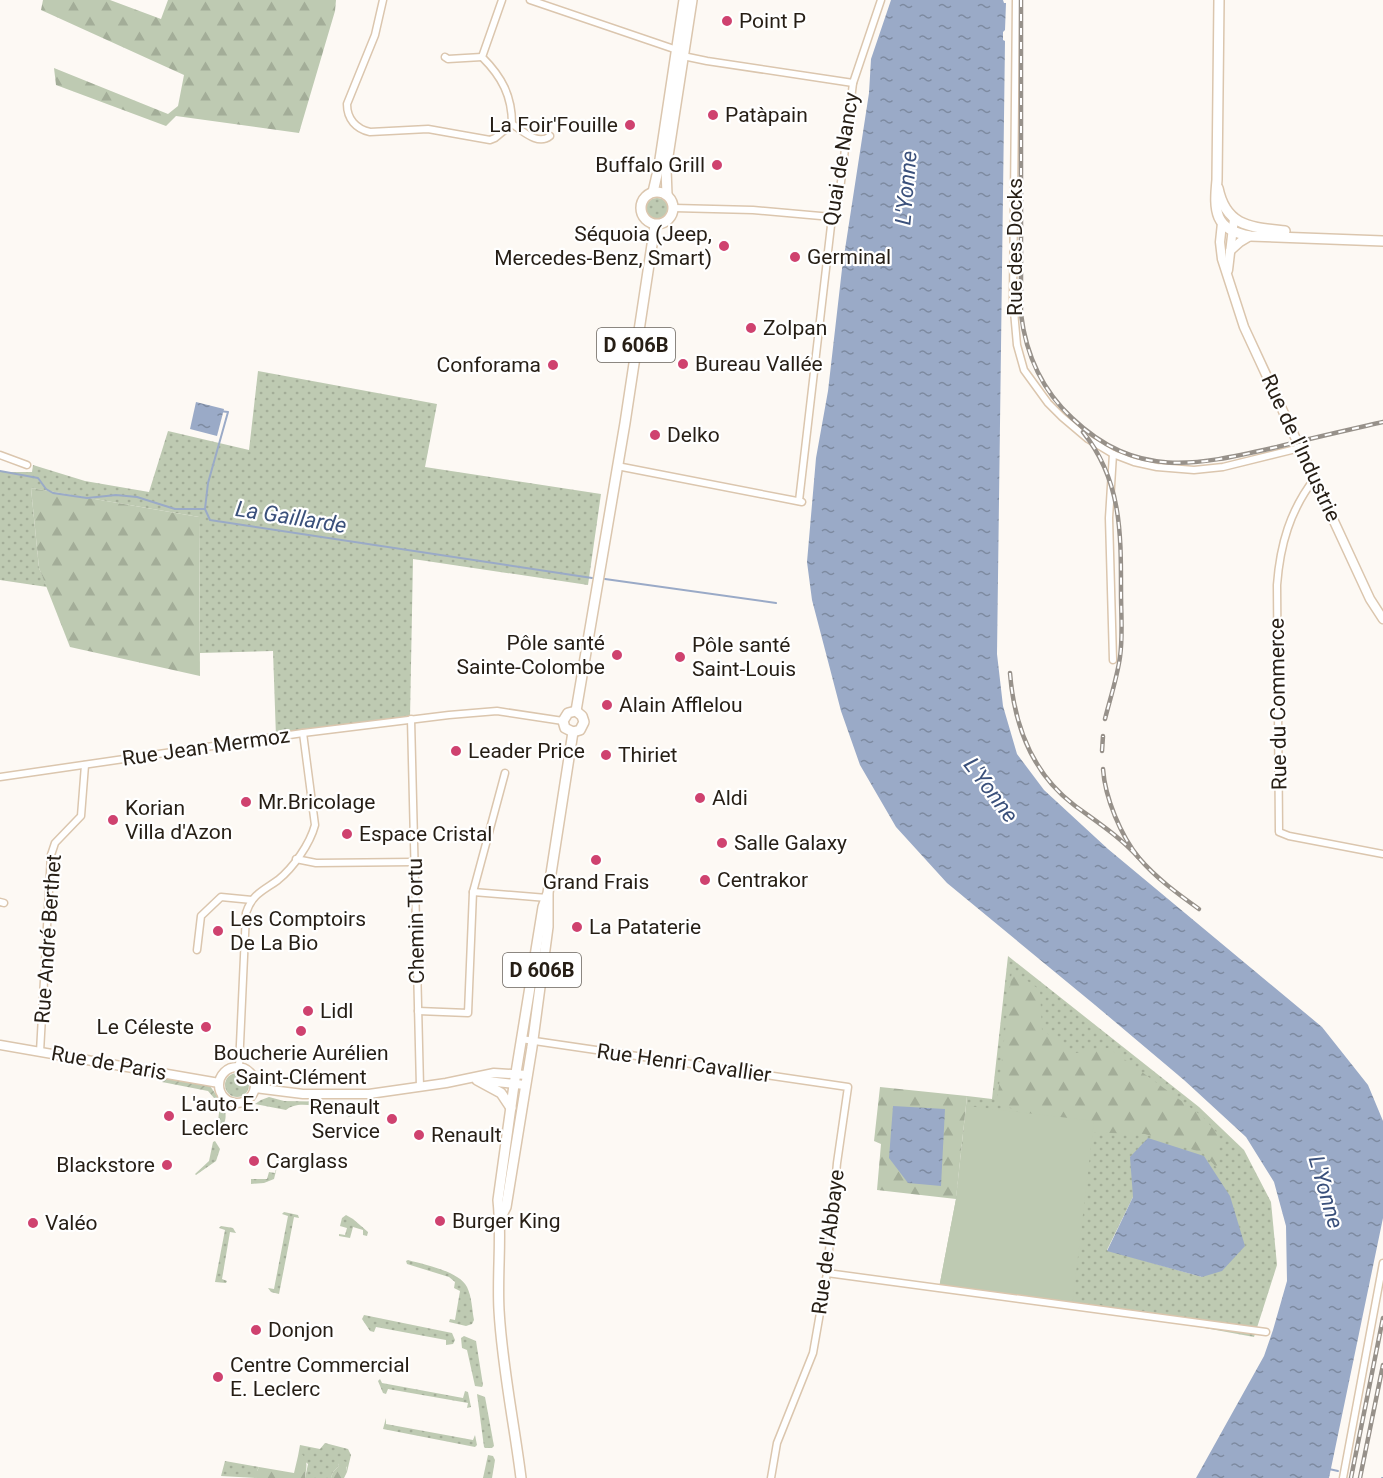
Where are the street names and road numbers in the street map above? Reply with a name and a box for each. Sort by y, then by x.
street label: Quai de Nancy [819,90,863,227]
street label: Rue des Docks [1003,178,1027,316]
road number: D 606B [597,328,675,362]
street label: Rue de l'Industrie [1256,371,1346,525]
street label: Rue du Commerce [1264,618,1292,790]
street label: Rue Jean Mermoz [121,723,291,771]
street label: Rue André Berthet [30,853,66,1024]
street label: Chemin Tortu [403,858,429,984]
road number: D 606B [503,953,581,987]
street label: Rue Henri Cavallier [595,1039,773,1087]
street label: Rue de Paris [49,1041,169,1085]
street label: Rue de l'Abbaye [807,1168,849,1316]

